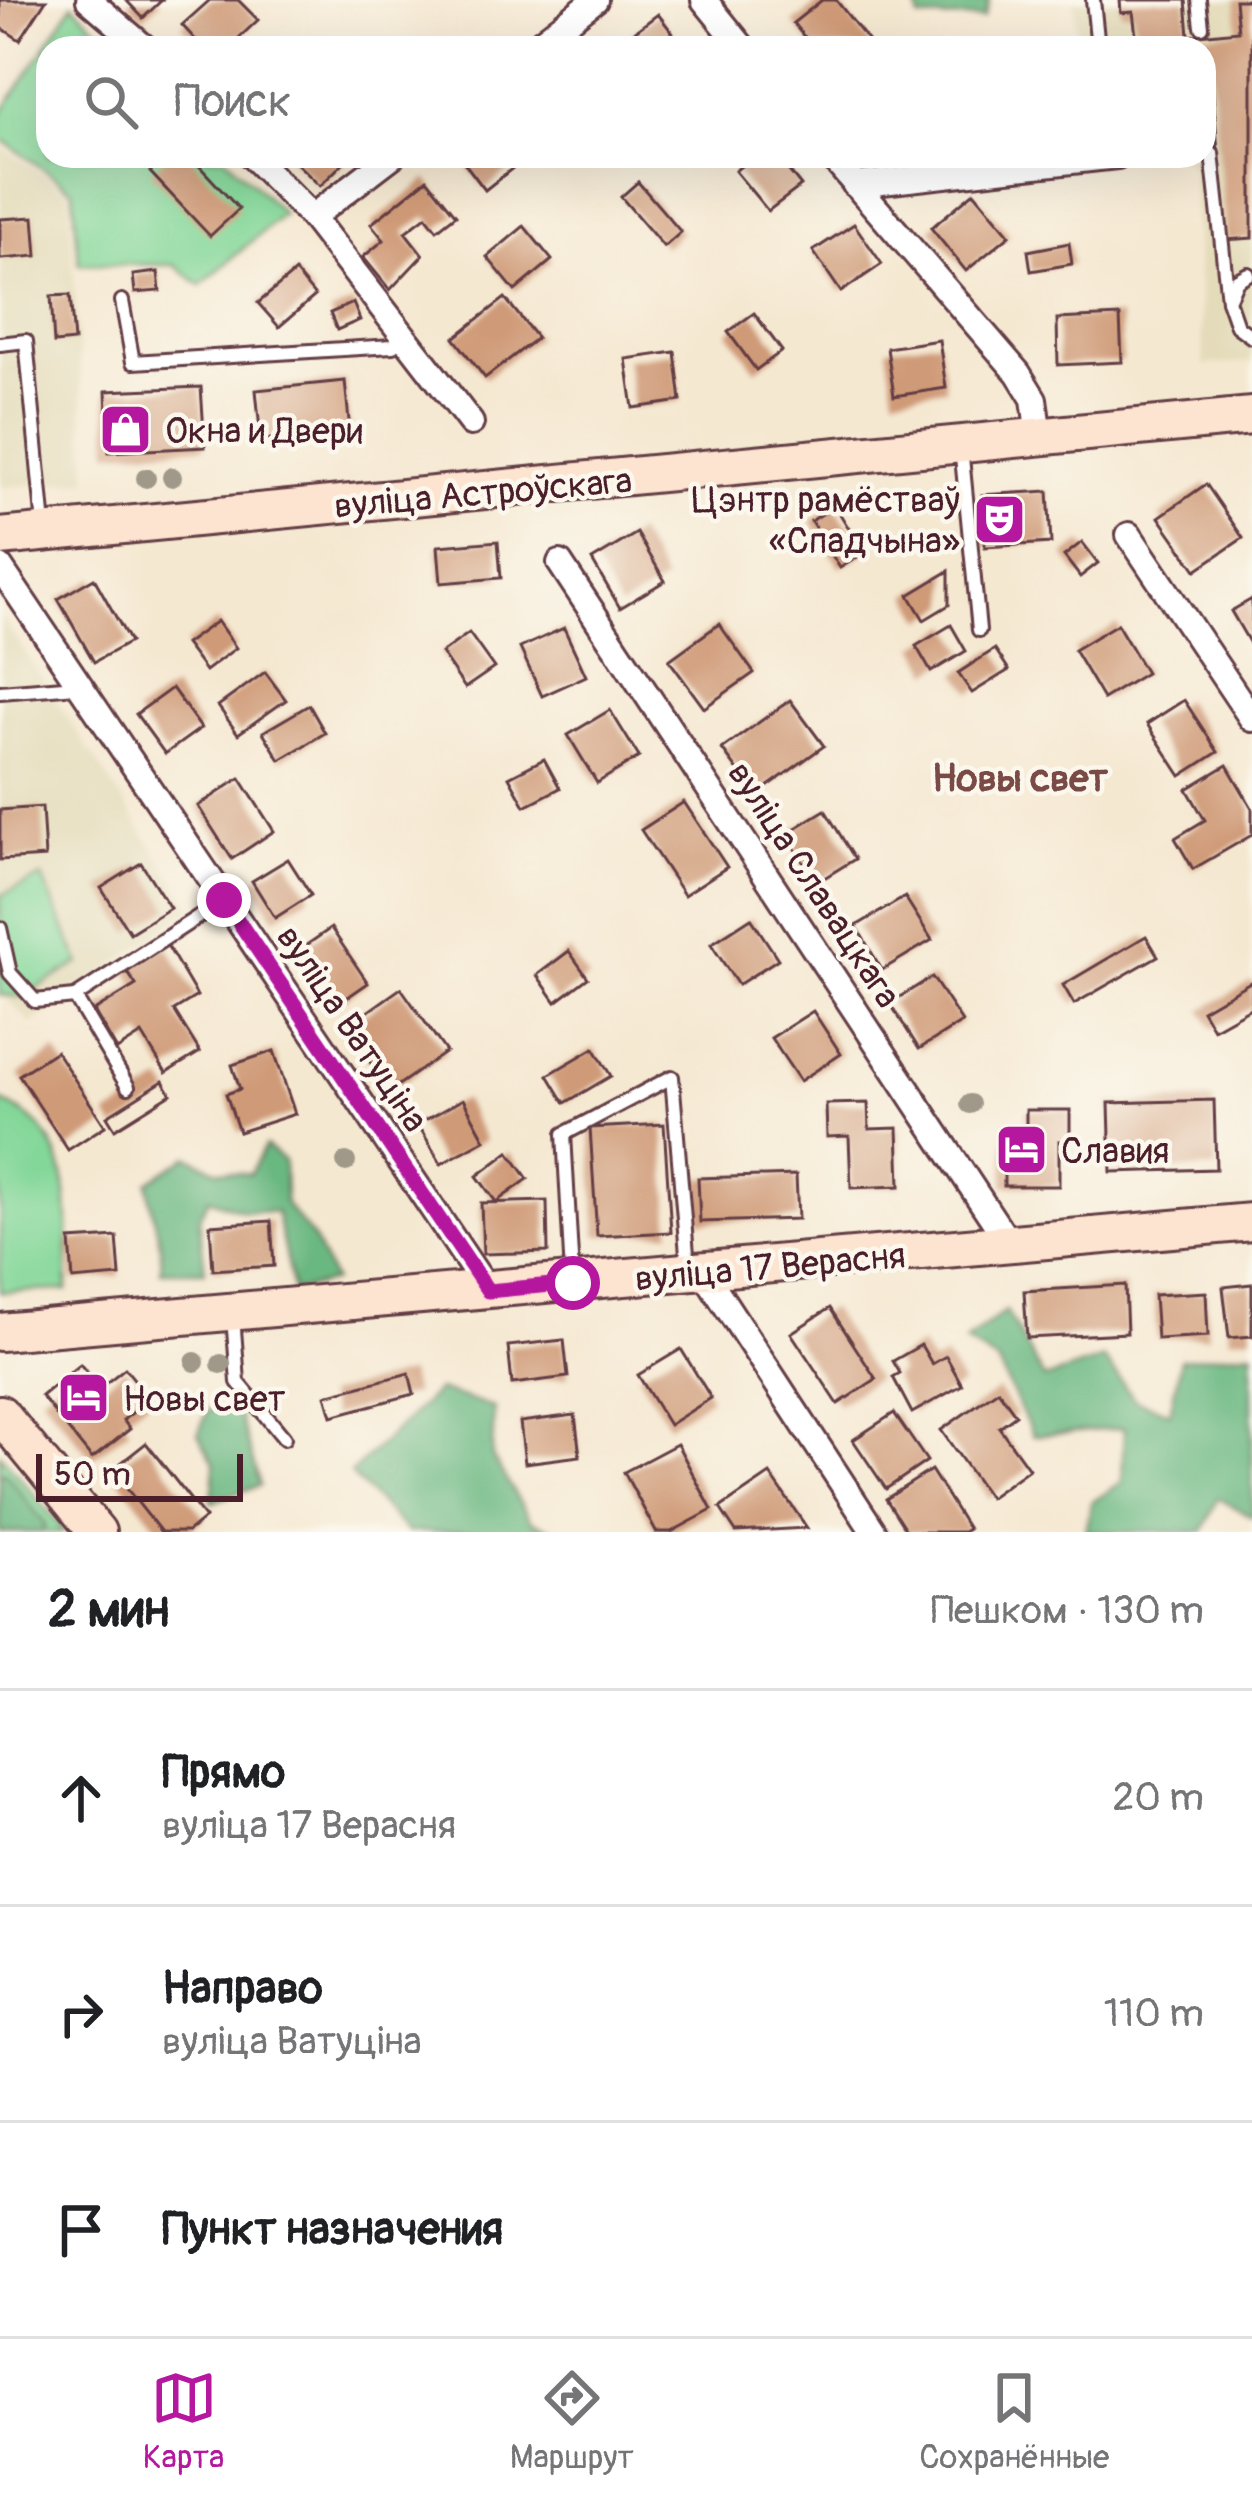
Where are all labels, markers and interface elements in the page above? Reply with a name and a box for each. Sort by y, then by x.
search box [36,36,1216,168]
icon: search [78,69,144,135]
text: Поиск [174,74,291,130]
shop icon: Окна и Двери [98,402,154,458]
place label: Окна и Двери [165,409,363,454]
street label: вуліца Астроўскага [332,458,634,529]
place label: Цэнтр рамёстваў «Спадчына» [692,478,960,564]
theatre icon: Цэнтр рамёстваў «Спадчына» [971,492,1027,548]
street label: вуліца Славацкага [717,753,910,1016]
district label: Новы свет [932,754,1109,803]
route end [197,873,251,927]
street label: вуліца Ватуціна [266,917,437,1141]
hotel icon: Славия [994,1122,1050,1178]
place label: Славия [1061,1129,1170,1174]
street label: вуліца 17 Верасня [633,1233,907,1302]
route start [546,1256,600,1310]
hotel icon: Новы свет [56,1370,112,1426]
place label: Новы свет [123,1377,286,1422]
scale bar [36,1448,243,1501]
text: 50 m [54,1454,131,1495]
text: 2 мин [48,1578,169,1642]
text: Пешком · 130 m [931,1586,1204,1635]
text: Прямо [162,1745,285,1801]
icon: ahead [48,1765,114,1831]
text: 20 m [1112,1773,1204,1822]
text: вуліца 17 Верасня [162,1801,456,1850]
text: Направо [162,1961,323,2017]
icon: right [48,1981,114,2047]
text: 110 m [1104,1989,1204,2038]
text: вуліца Ватуціна [162,2017,422,2066]
icon: arrive [48,2197,114,2263]
text: Пункт назначения [162,2202,503,2258]
tab: Карта [143,2365,224,2478]
tab: Маршрут [510,2365,634,2478]
tab: Сохранённые [919,2365,1109,2478]

